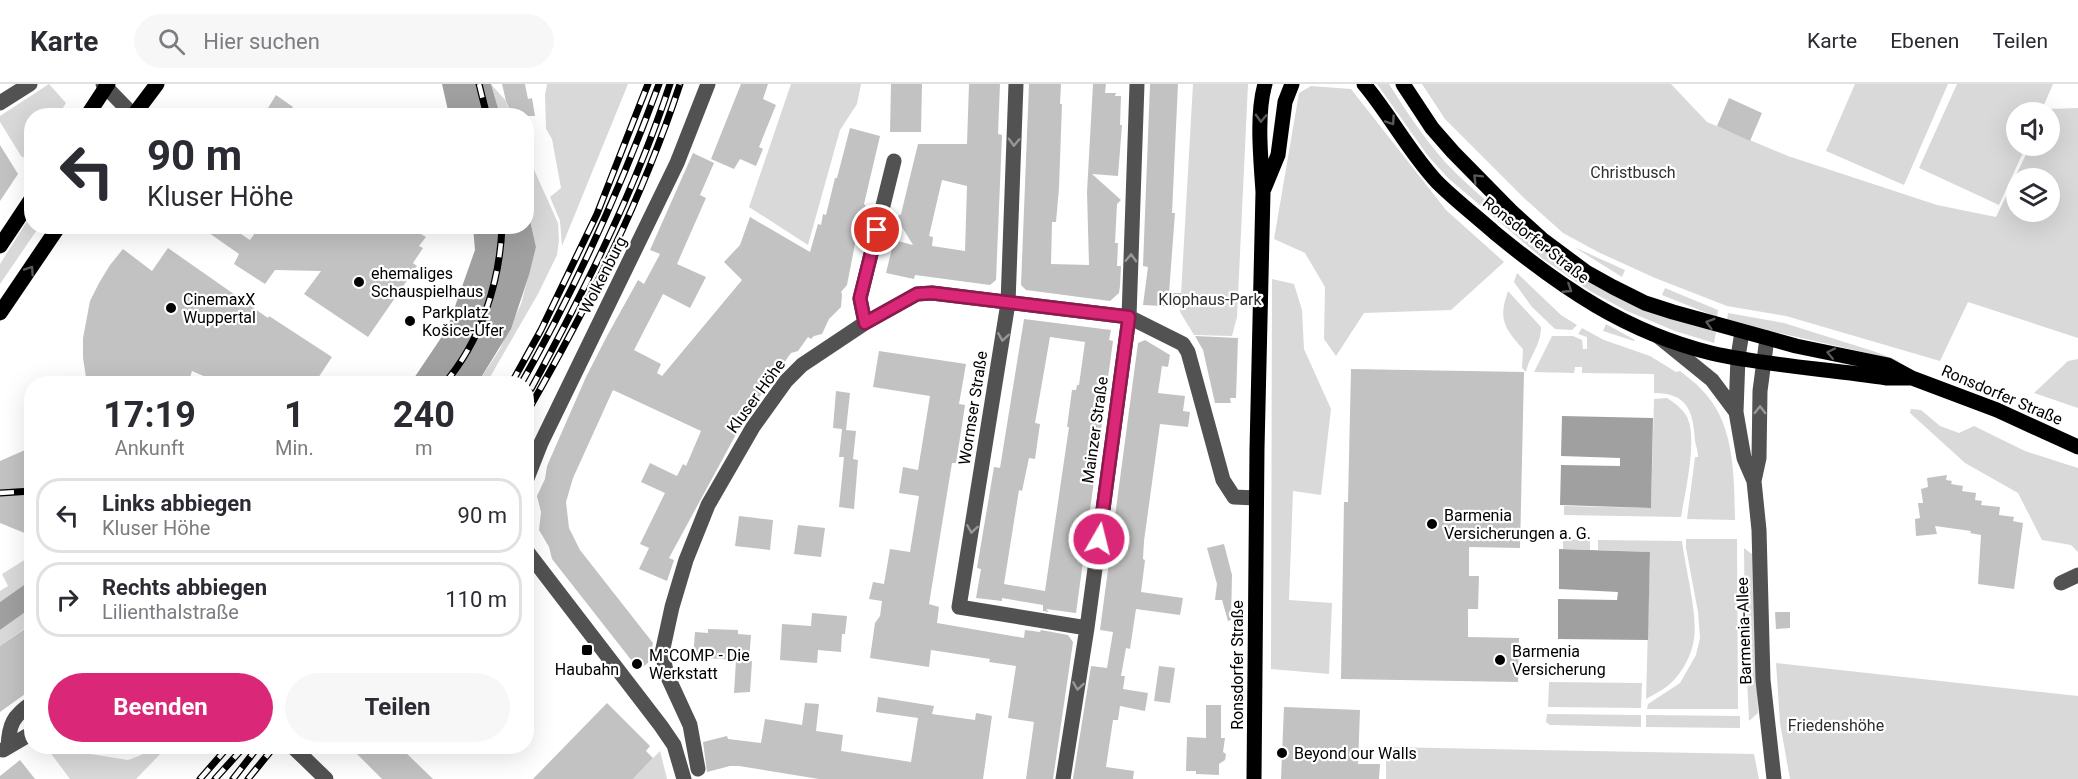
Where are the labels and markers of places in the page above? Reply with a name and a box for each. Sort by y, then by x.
pin [851,204,902,255]
place label: ehemaliges Schauspielhaus [371,264,483,301]
marker: ehemaliges Schauspielhaus [352,275,366,289]
place label: CinemaxX Wuppertal [183,290,256,327]
marker: CinemaxX Wuppertal [164,301,178,315]
place label: Parkplatz Košice-Ufer [422,303,505,340]
marker: Parkplatz Košice-Ufer [403,314,417,328]
place label: Barmenia Versicherungen a. G. [1444,506,1591,543]
marker: Barmenia Versicherungen a. G. [1425,517,1439,531]
place label: Barmenia Versicherung [1512,642,1606,679]
marker: Haubahn [580,643,594,657]
place label: M°COMP - Die Werkstatt [649,646,750,683]
marker: Barmenia Versicherung [1493,653,1507,667]
marker: M°COMP - Die Werkstatt [630,657,644,671]
place label: Haubahn [555,660,619,679]
place label: Beyond our Walls [1294,744,1417,763]
marker: Beyond our Walls [1275,746,1289,760]

